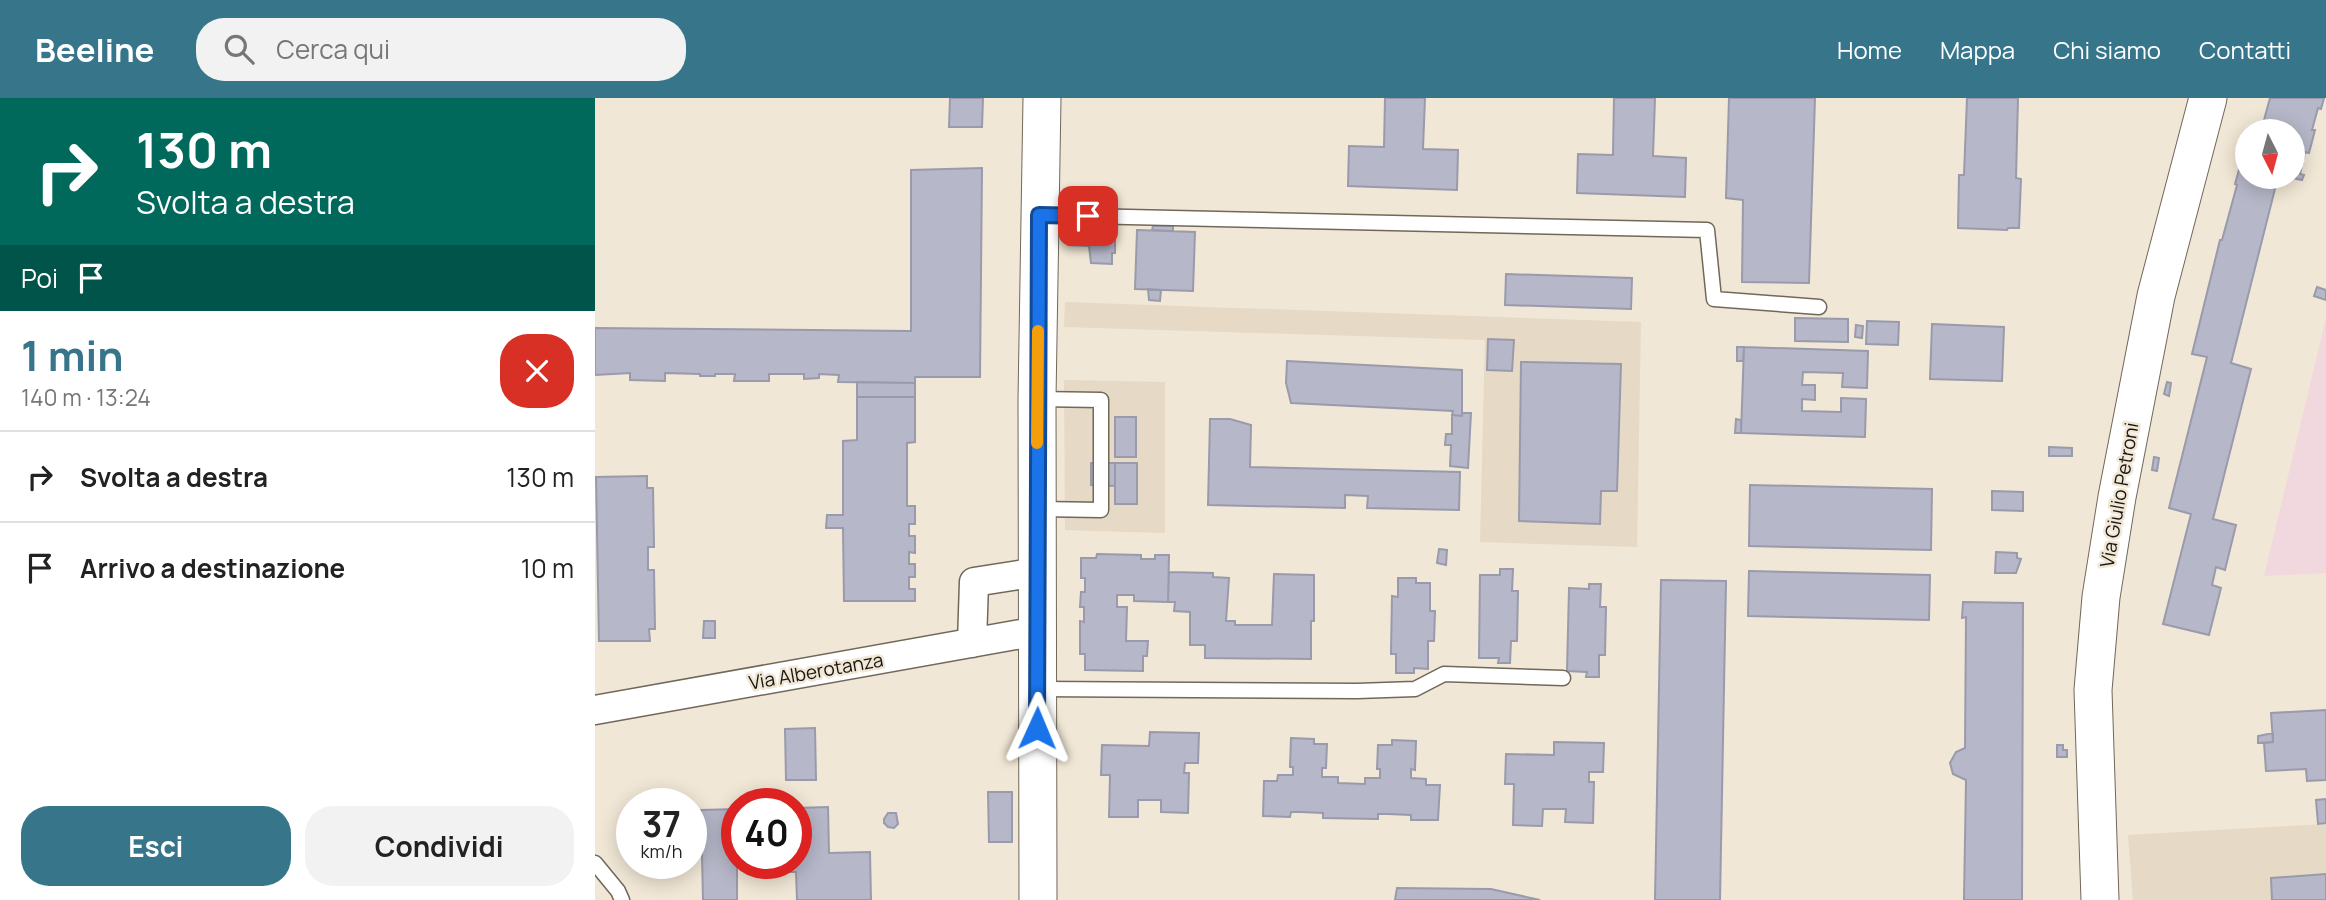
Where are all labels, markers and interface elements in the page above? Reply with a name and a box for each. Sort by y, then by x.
search box [196,18,686,81]
text: Beeline [35,27,154,72]
icon: search [220,30,258,68]
text: Cerca qui [276,31,390,67]
text: Home [1837,33,1902,66]
text: Mappa [1940,33,2015,66]
text: Chi siamo [2053,33,2161,66]
text: Contatti [2199,33,2291,66]
text: 130 m [136,116,272,183]
north arrow [2235,119,2305,189]
map controls [2235,119,2305,189]
icon: right [21,126,112,217]
text: Svolta a destra [136,180,355,224]
pin [1058,186,1118,246]
icon: arrive [1069,197,1107,235]
icon: arrive [72,259,110,297]
text: Poi [21,260,58,296]
text: 1 min [21,326,124,384]
button: close [500,334,574,408]
text: 140 m · 13:24 [21,381,151,413]
street label: Via Giulio Petroni [2093,421,2145,569]
icon: right [21,458,59,496]
text: Svolta a destra [80,459,268,495]
text: 130 m [506,459,574,495]
icon: arrive [21,549,59,587]
text: Arrivo a destinazione [80,550,345,586]
text: 10 m [521,550,574,586]
street label: Via Alberotanza [747,646,885,696]
position arrow [1000,691,1074,765]
speed limit sign: 40 [721,788,812,879]
text: 37 [642,800,681,848]
button: Esci [21,806,291,886]
button: Condividi [305,806,574,886]
text: km/h [641,839,682,863]

